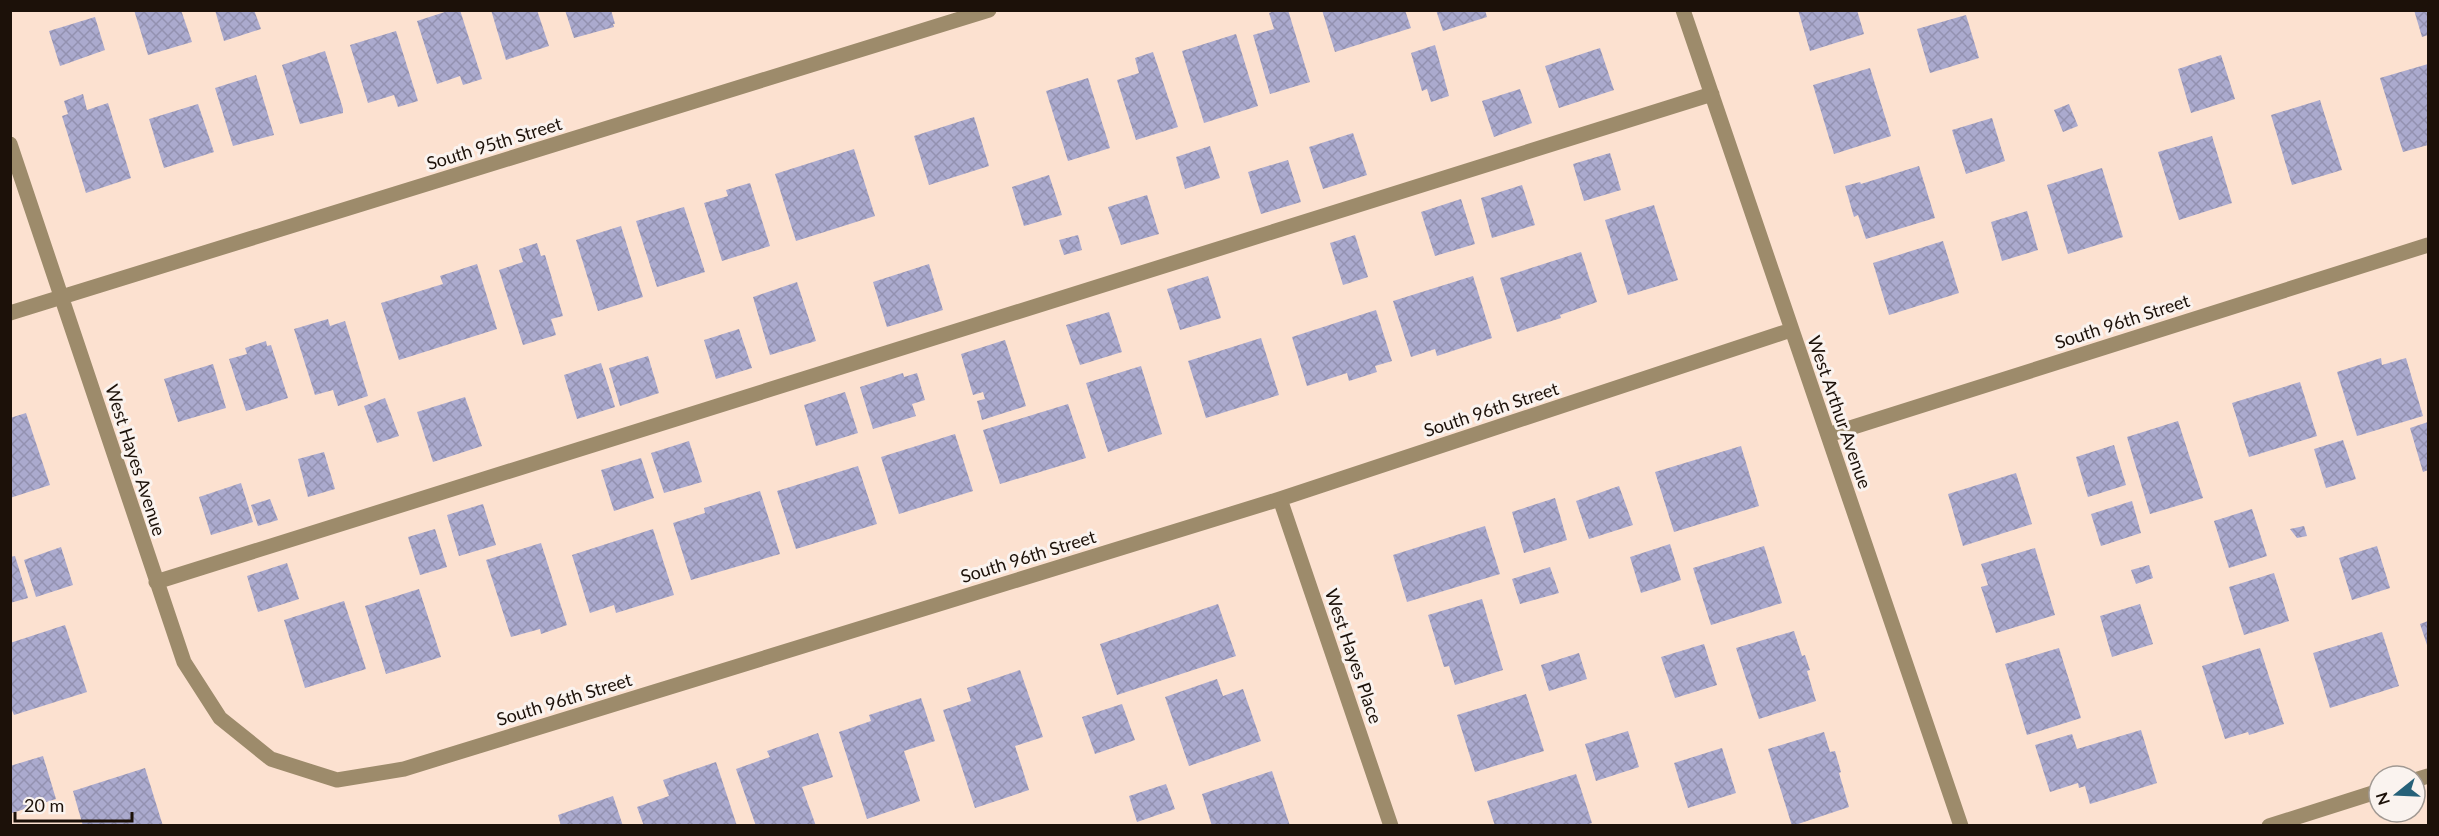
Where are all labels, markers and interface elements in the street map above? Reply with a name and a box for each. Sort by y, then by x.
street label: South 95th Street [424,112,565,174]
street label: South 96th Street [2052,289,2193,353]
street label: West Arthur Avenue [1803,333,1877,491]
street label: South 96th Street [1421,377,1562,441]
street label: West Hayes Avenue [101,381,171,539]
street label: South 96th Street [958,525,1099,587]
street label: West Hayes Place [1321,586,1387,726]
street label: South 96th Street [494,668,635,730]
north arrow [2367,764,2427,824]
scale bar [15,785,132,823]
text: N [2371,790,2393,808]
text: 20 m [24,794,64,816]

